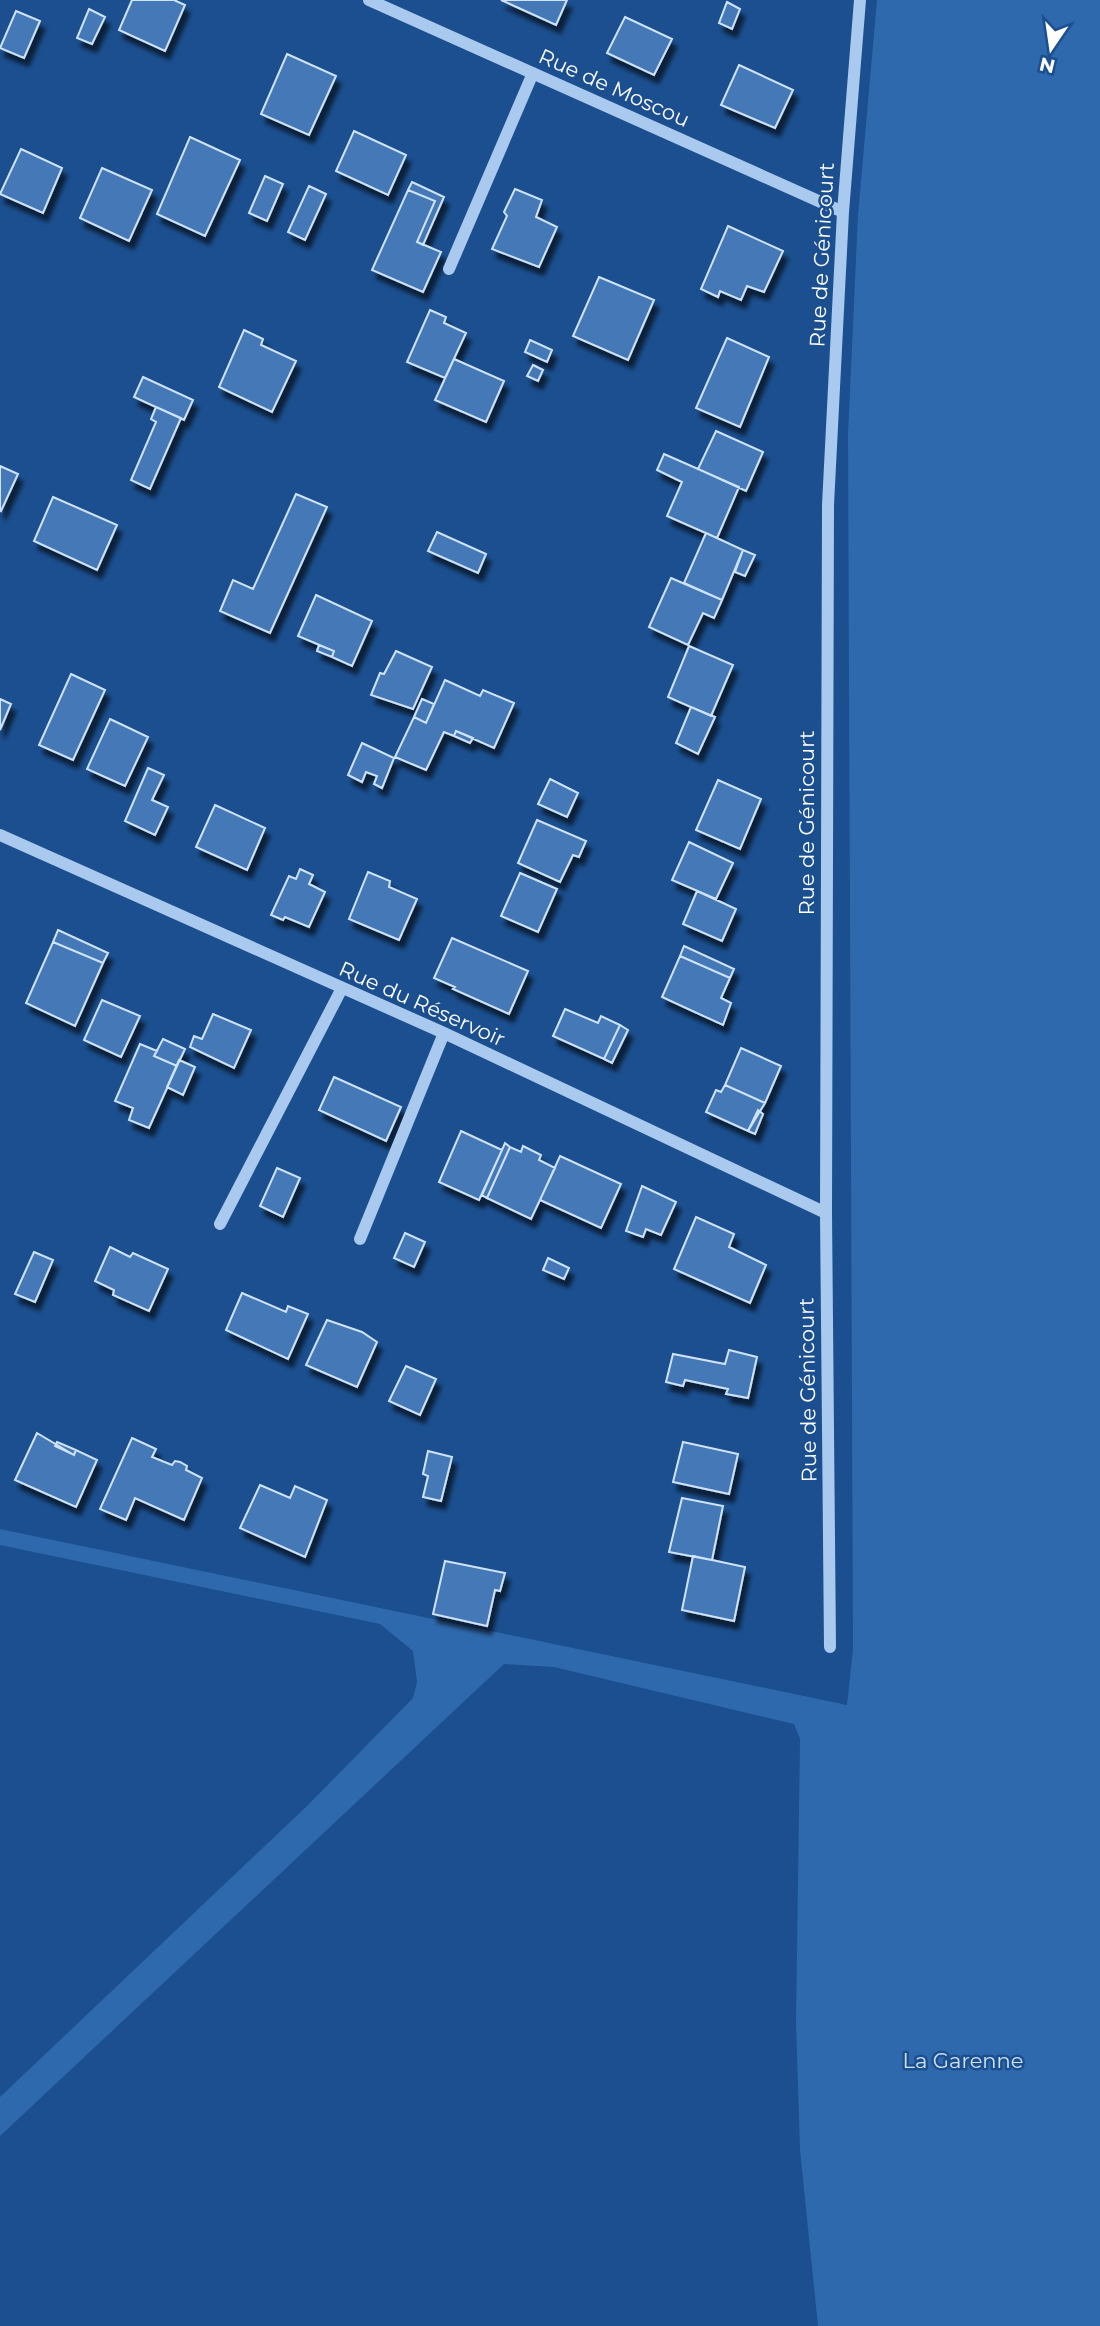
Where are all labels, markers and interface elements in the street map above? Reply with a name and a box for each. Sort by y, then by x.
north arrow [1016,14,1086,84]
street label: Rue de Moscou [535,43,693,132]
text: N [1037,52,1057,78]
street label: Rue de Génicourt [804,162,839,348]
street label: Rue de Génicourt [794,731,819,915]
street label: Rue du Réservoir [335,956,509,1051]
street label: Rue de Génicourt [793,1297,822,1483]
park label: La Garenne [903,2048,1023,2073]

